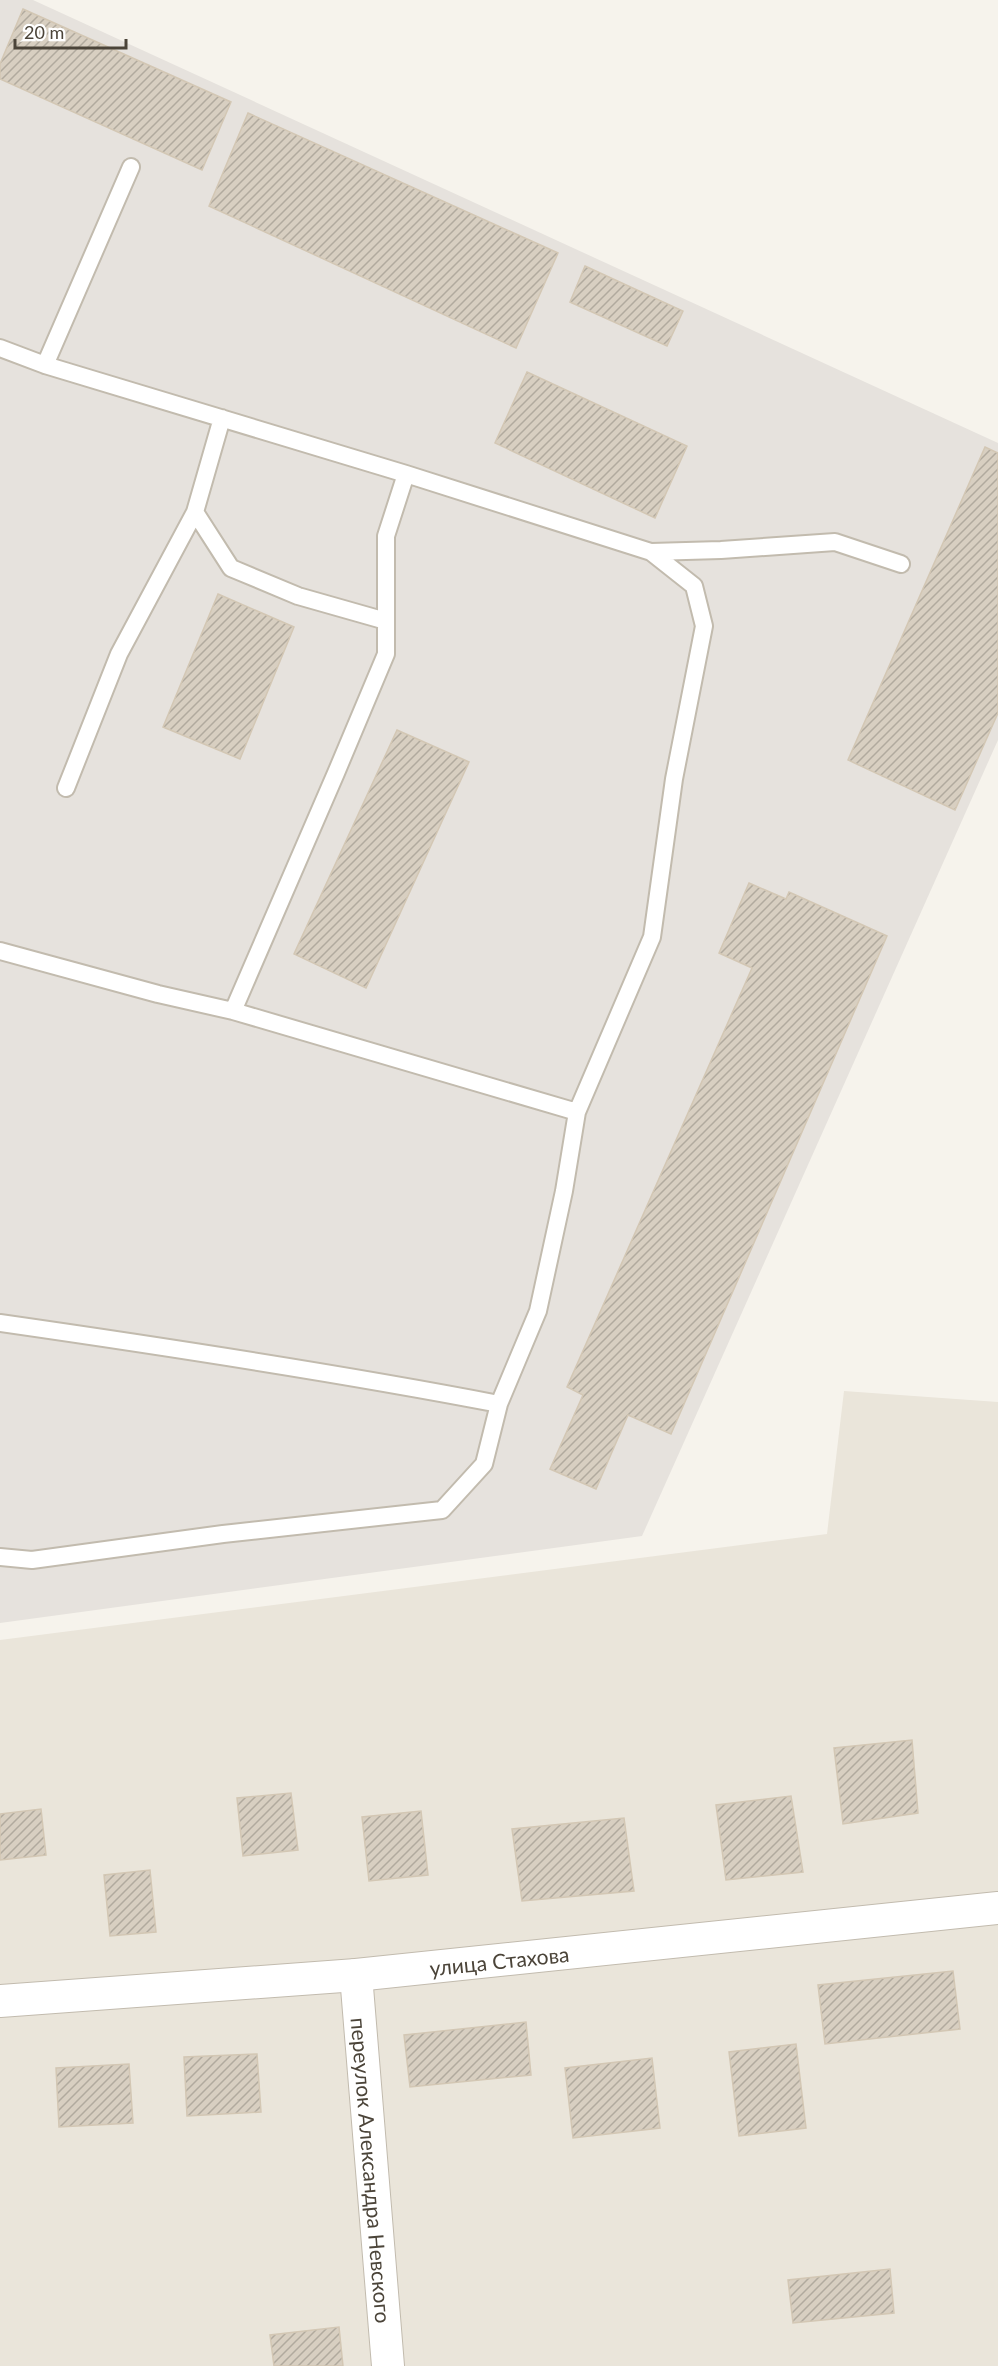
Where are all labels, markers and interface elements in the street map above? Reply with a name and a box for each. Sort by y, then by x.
scale bar [15,12,126,50]
text: 20 m [24,21,64,43]
street label: улица Стахова [428,1940,570,1980]
street label: переулок Александра Невского [347,2016,397,2324]

